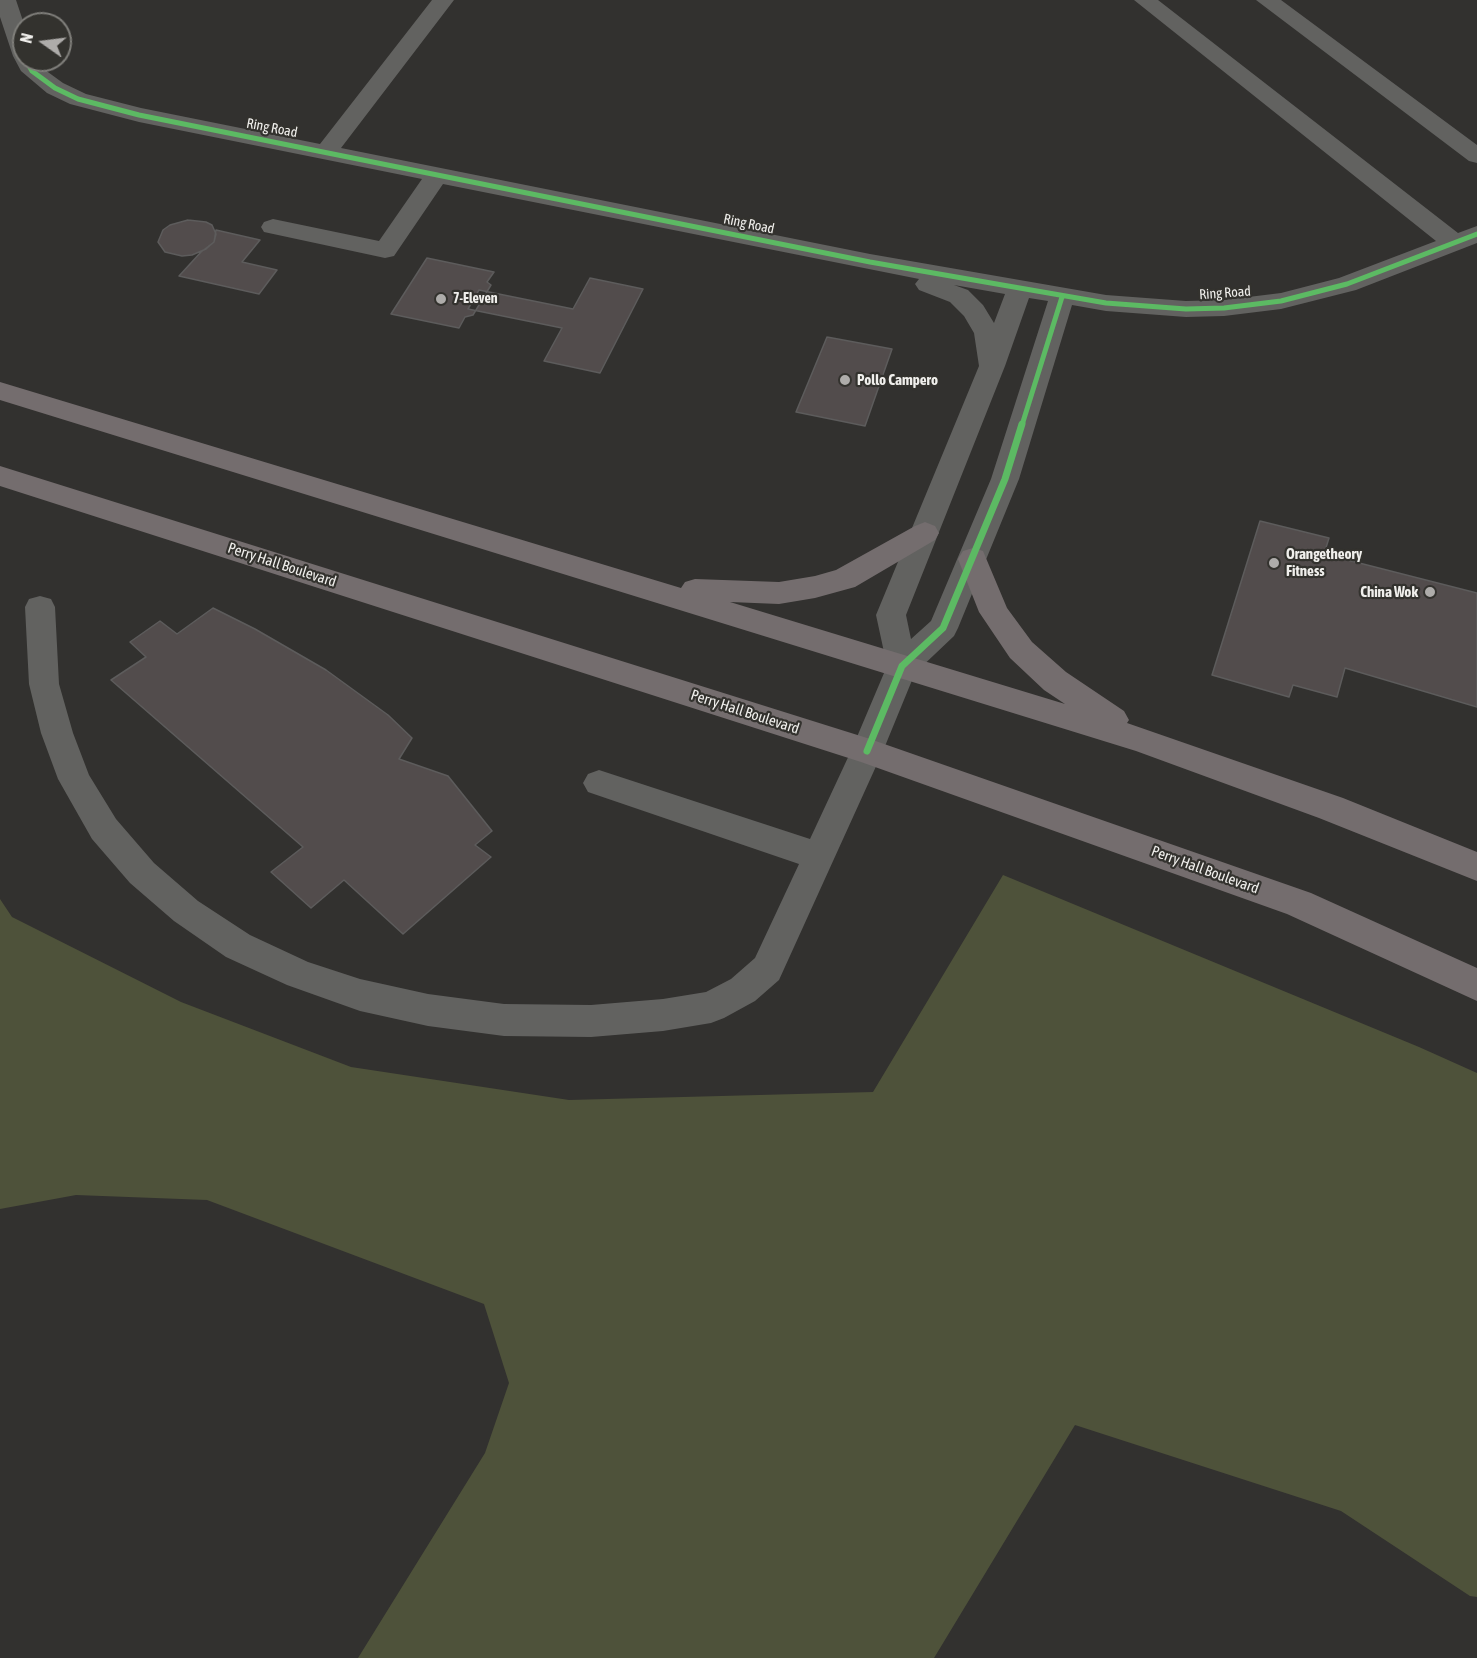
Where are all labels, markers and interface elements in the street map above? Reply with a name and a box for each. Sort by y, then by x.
north arrow [12,12,72,72]
text: N [17,31,36,45]
street label: Ring Road [245,115,299,141]
street label: Ring Road [722,210,776,238]
street label: Ring Road [1199,283,1251,303]
place label: 7-Eleven [453,291,498,307]
marker: 7-Eleven [434,292,448,306]
place label: Pollo Campero [857,371,938,389]
marker: Pollo Campero [838,373,852,387]
street label: Perry Hall Boulevard [225,539,339,591]
place label: Orangetheory Fitness [1286,545,1362,580]
marker: Orangetheory Fitness [1267,556,1281,570]
place label: China Wok [1360,583,1418,601]
marker: China Wok [1423,585,1437,599]
street label: Perry Hall Boulevard [688,686,802,738]
street label: Perry Hall Boulevard [1149,842,1261,898]

